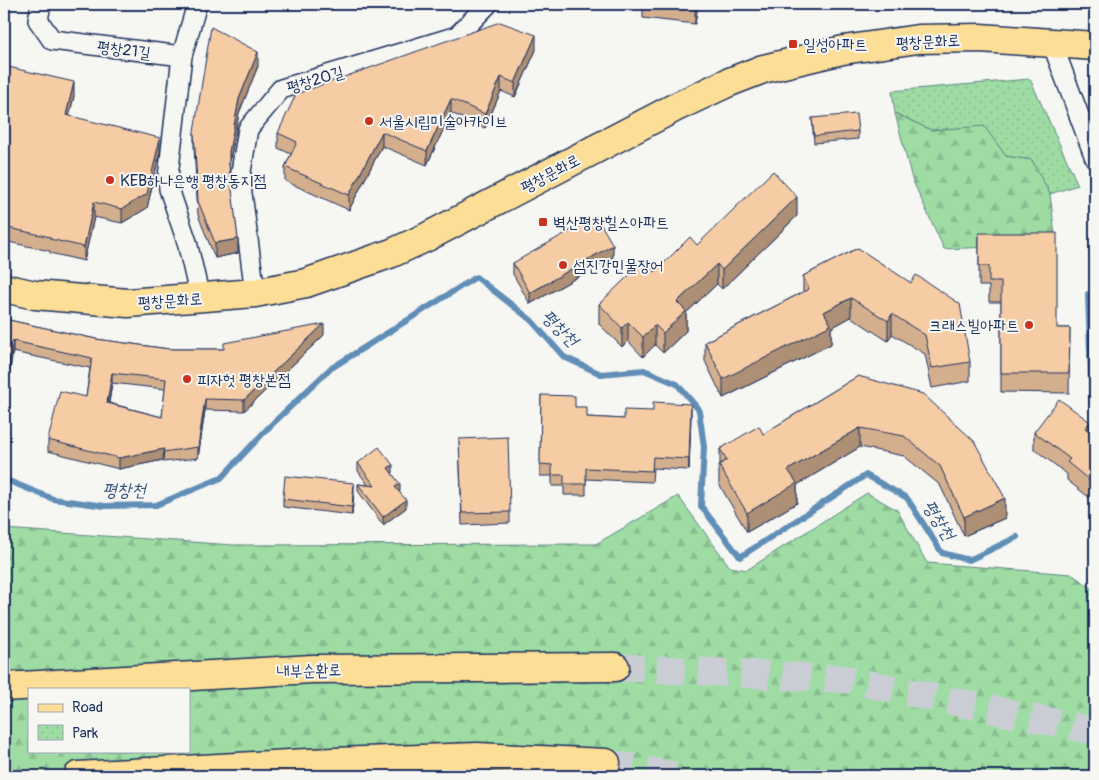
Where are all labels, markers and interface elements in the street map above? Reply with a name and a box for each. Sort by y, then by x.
street label: 평창문화로 [895,30,961,54]
place label: 일성아파트 [803,35,867,55]
street label: 평창21길 [96,37,152,63]
marker: 일성아파트 [787,38,799,50]
street label: 평창20길 [284,62,346,98]
place label: 서울시립미술아카이브 [379,112,508,132]
marker: 서울시립미술아카이브 [363,115,375,127]
street label: 평창문화로 [517,150,584,198]
place label: KEB하나은행 평창동지점 [120,171,266,191]
marker: KEB하나은행 평창동지점 [104,174,116,186]
place label: 벽산평창힐스아파트 [553,213,669,233]
marker: 벽산평창힐스아파트 [537,216,549,228]
place label: 섬진강민물장어 [573,256,663,276]
marker: 섬진강민물장어 [557,259,569,271]
street label: 평창문화로 [137,289,203,313]
water label: 평창천 [536,305,584,353]
place label: 크래스빌아파트 [929,316,1019,336]
marker: 크래스빌아파트 [1023,319,1035,331]
place label: 피자헛 평창본점 [197,370,291,390]
marker: 피자헛 평창본점 [181,373,193,385]
water label: 평창천 [102,479,147,502]
water label: 평창천 [917,496,961,546]
street label: 내부순환로 [277,660,342,682]
legend [28,688,190,752]
text: Road [72,698,103,717]
text: Park [72,724,99,743]

